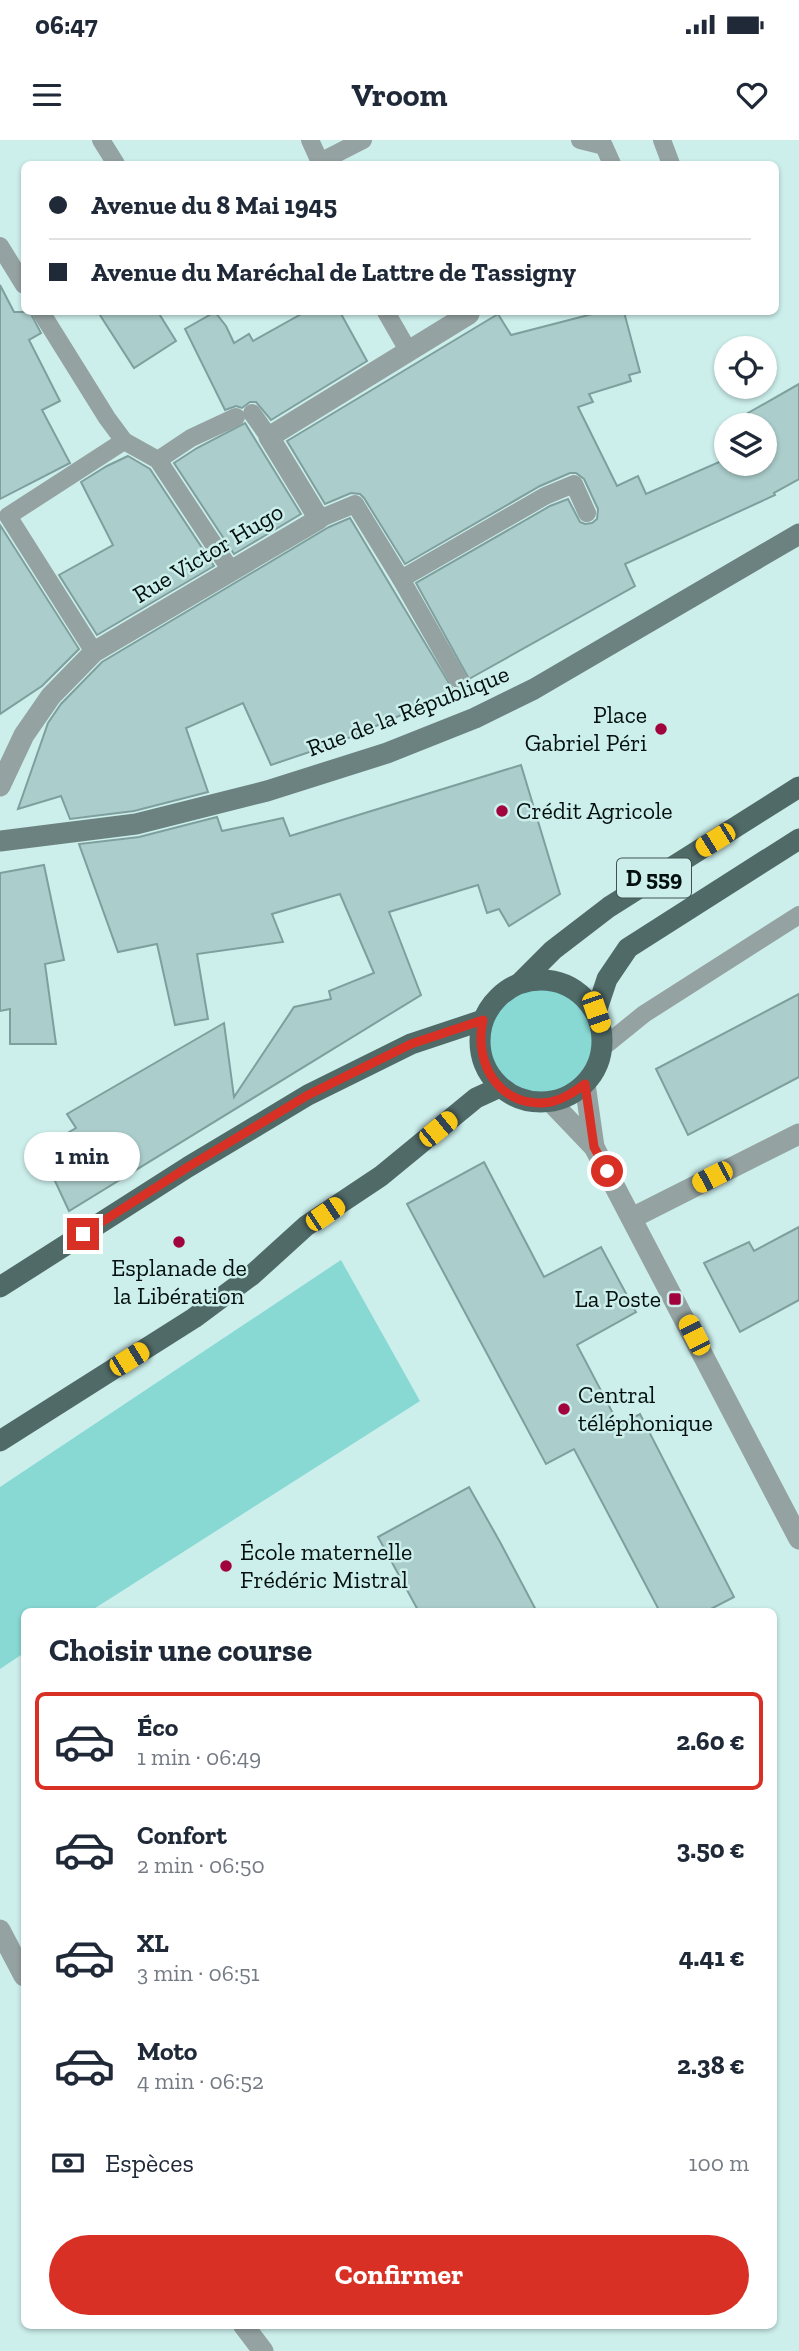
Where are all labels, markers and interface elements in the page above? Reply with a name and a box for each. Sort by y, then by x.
text: 06:47 [35,9,98,41]
icon: menu [28,76,66,114]
text: Vroom [352,76,447,114]
icon: heart [733,76,771,114]
text: Avenue du 8 Mai 1945 [91,189,337,221]
text: Avenue du Maréchal de Lattre de Tassigny [91,256,576,288]
map controls [714,336,777,476]
button: locate [714,336,777,399]
button: layers [714,413,777,476]
street label: Rue Victor Hugo [127,496,288,609]
street label: Rue de la République [303,659,513,762]
place label: Place Gabriel Péri [525,700,647,757]
marker: Place Gabriel Péri [653,721,669,737]
place label: Crédit Agricole [516,796,673,825]
marker: Crédit Agricole [494,803,510,819]
car [692,820,739,860]
road number: D 559 [617,858,691,898]
car [580,989,613,1035]
car [416,1108,461,1150]
callout: 1 min [25,1132,141,1182]
text: 1 min [55,1142,109,1170]
route start [591,1155,623,1187]
car [689,1158,736,1196]
car [302,1194,349,1234]
route end [67,1218,99,1250]
marker: Esplanade de la Libération [171,1234,187,1250]
place label: Esplanade de la Libération [111,1253,247,1310]
place label: La Poste [575,1284,661,1313]
marker: La Poste [667,1291,683,1307]
car [676,1312,713,1358]
car [106,1339,153,1379]
place label: Central téléphonique [578,1380,713,1437]
marker: Central téléphonique [556,1401,572,1417]
place label: École maternelle Frédéric Mistral [240,1537,412,1594]
marker: École maternelle Frédéric Mistral [218,1558,234,1574]
text: Choisir une course [49,1631,312,1669]
icon: car [53,1710,116,1773]
text: Éco [137,1711,178,1743]
text: 2.60 € [676,1725,745,1757]
text: 1 min · 06:49 [137,1743,261,1771]
icon: car [53,1818,116,1881]
text: Confort [137,1819,227,1851]
text: 3.50 € [676,1833,745,1865]
text: 2 min · 06:50 [137,1851,265,1879]
icon: car [53,1926,116,1989]
text: XL [137,1927,169,1959]
text: 4.41 € [679,1941,745,1973]
text: 3 min · 06:51 [137,1959,260,1987]
icon: car [53,2034,116,2097]
text: Moto [137,2035,197,2067]
text: 2.38 € [677,2049,745,2081]
text: 4 min · 06:52 [137,2067,264,2095]
icon: cash [49,2144,87,2182]
text: Espèces [105,2147,194,2179]
text: 100 m [689,2149,749,2177]
button: Confirmer [49,2235,749,2315]

